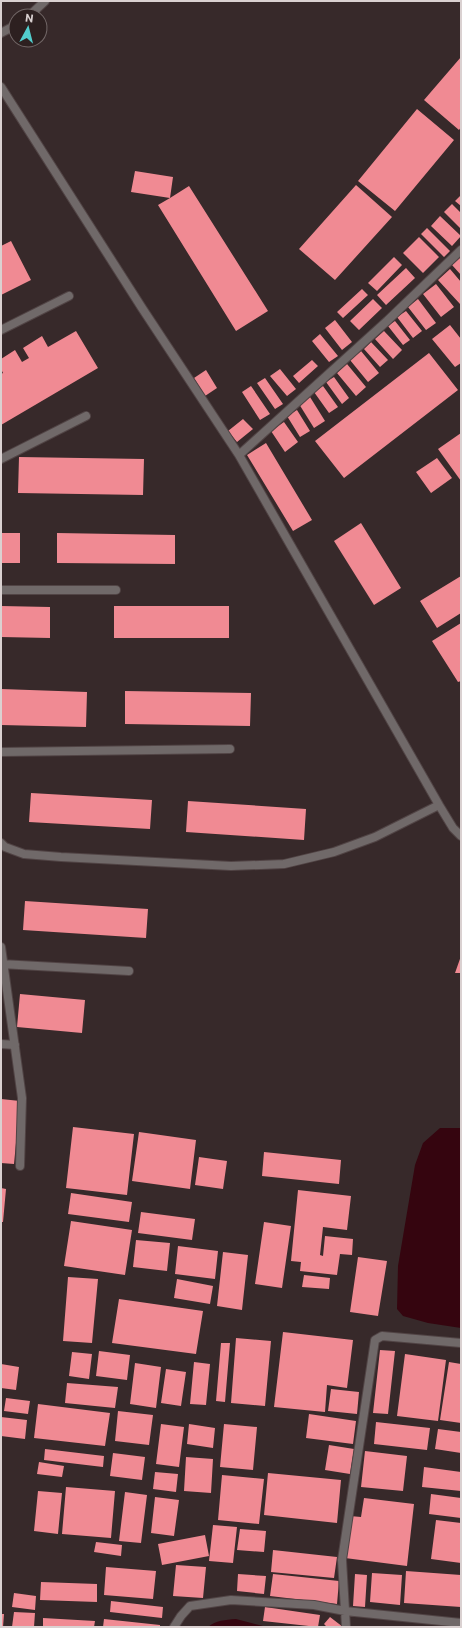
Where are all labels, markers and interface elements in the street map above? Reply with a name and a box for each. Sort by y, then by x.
north arrow [8,8,48,48]
text: N [24,11,34,25]

